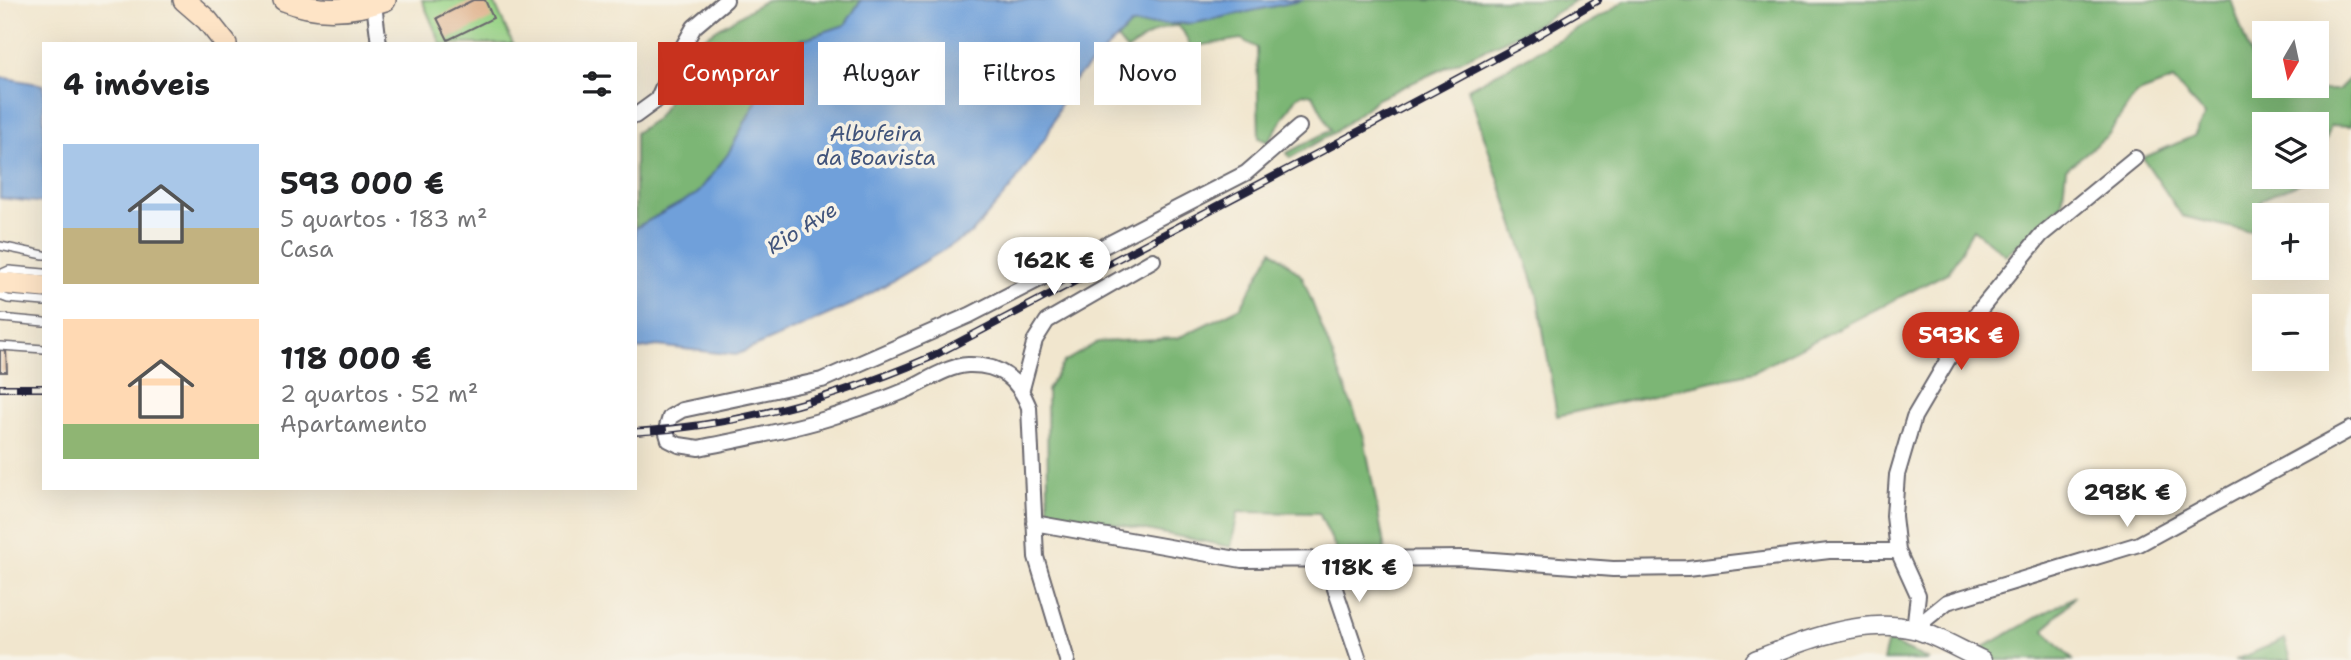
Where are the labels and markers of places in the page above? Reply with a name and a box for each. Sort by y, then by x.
pin: 162K € [997,238,1111,297]
pin: 593K € [1904,312,2018,372]
pin: 298K € [2070,470,2184,529]
pin: 118K € [1302,544,1416,604]

